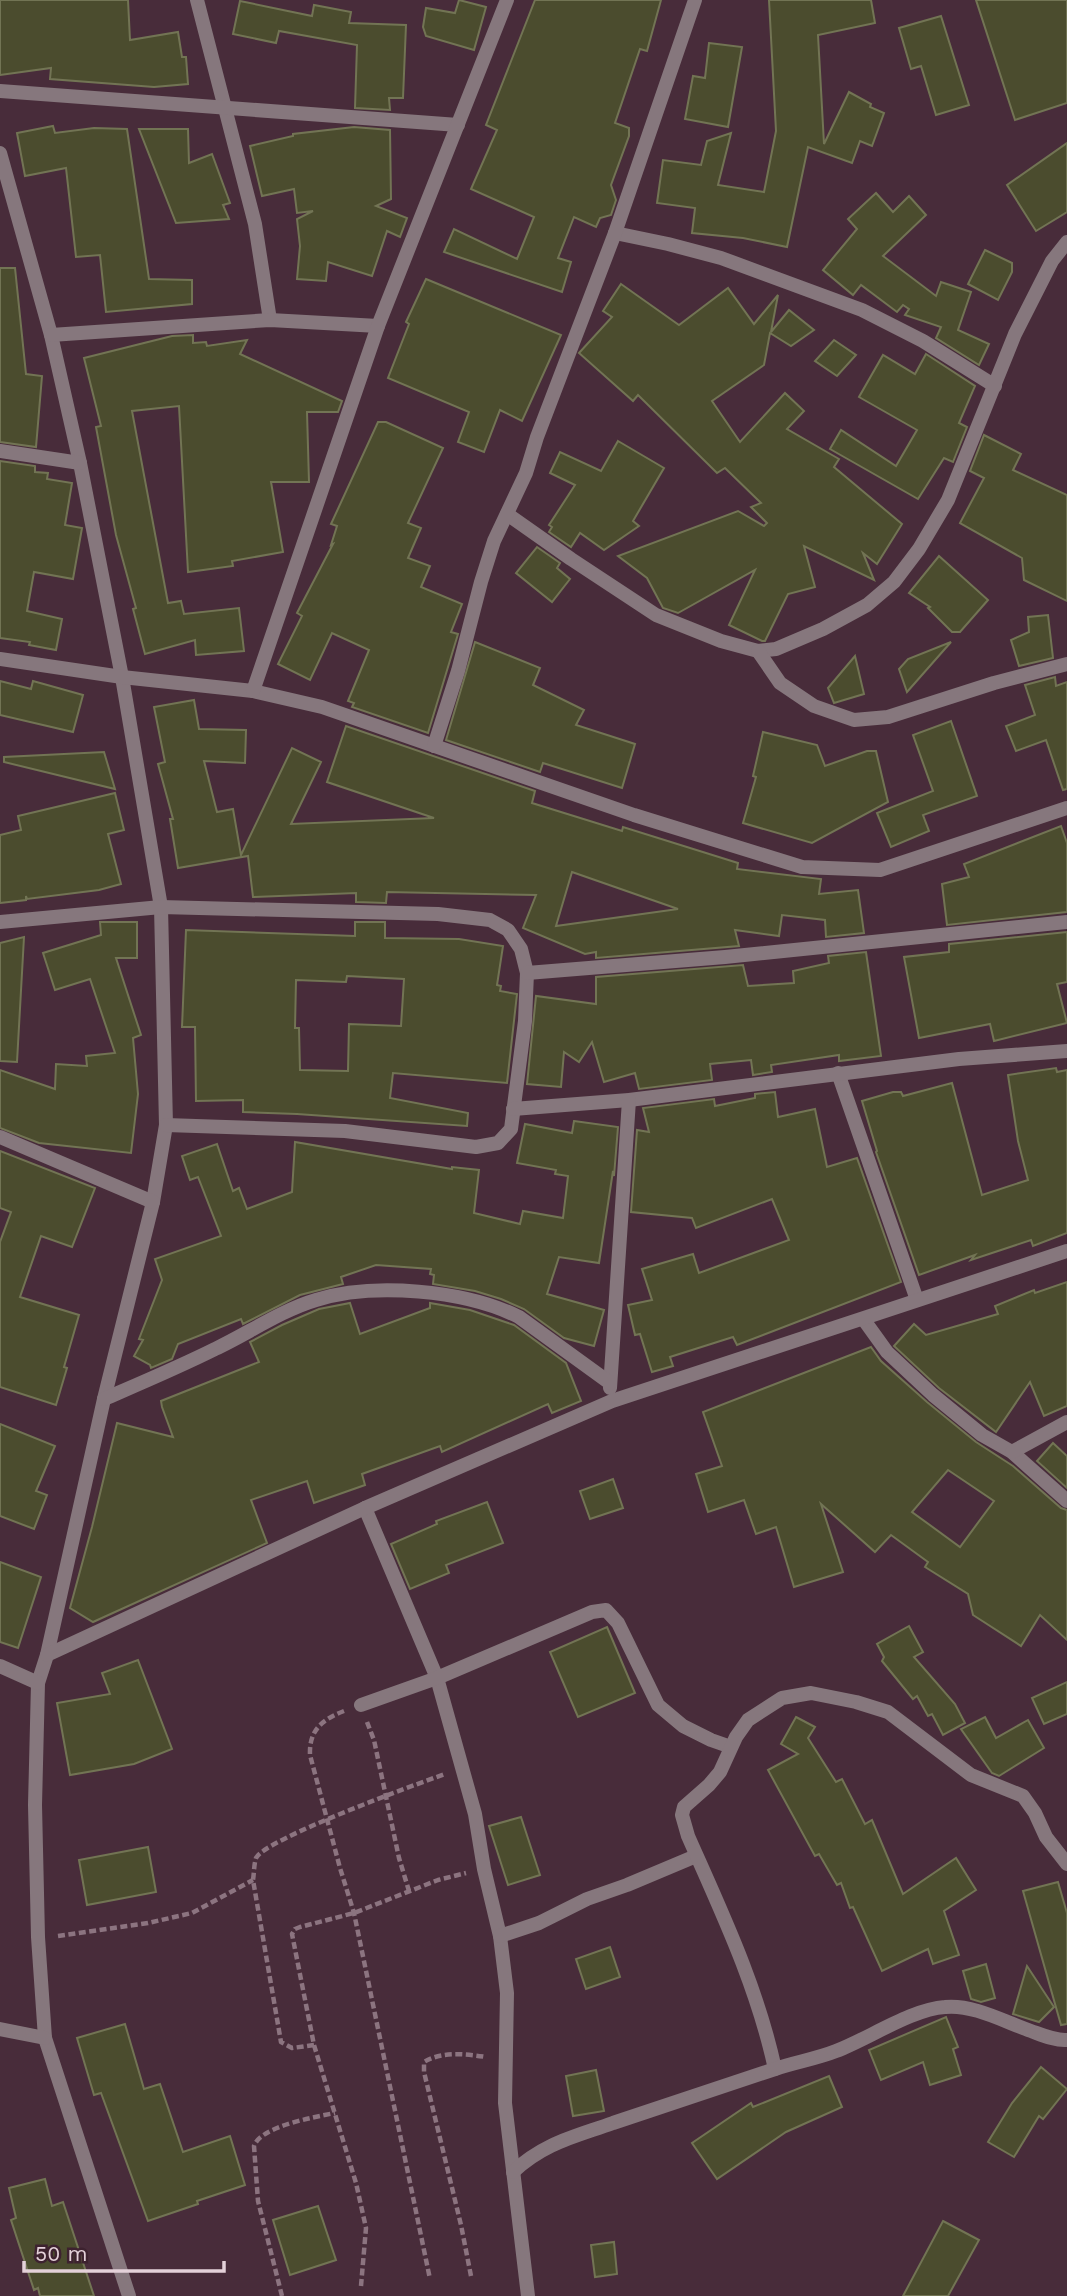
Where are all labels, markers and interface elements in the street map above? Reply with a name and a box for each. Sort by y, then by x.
scale bar [24,2230,224,2274]
text: 50 m [35,2241,87,2266]

